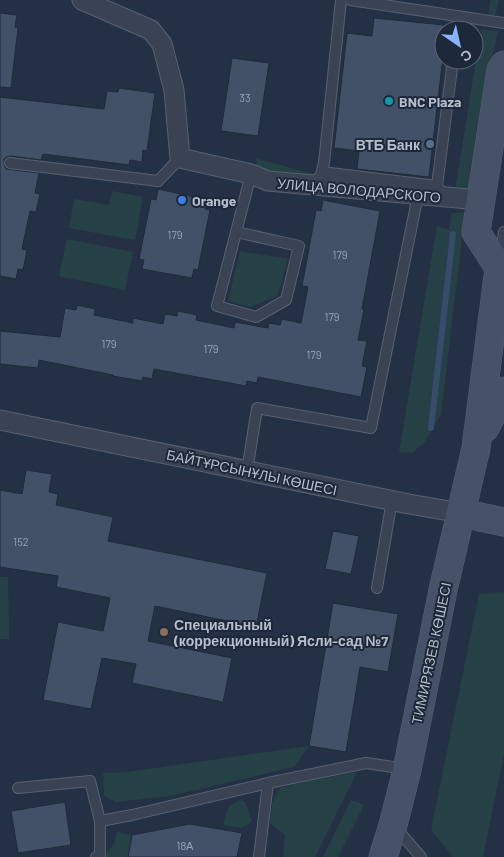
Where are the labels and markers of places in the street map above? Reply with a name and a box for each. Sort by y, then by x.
place label: BNC Plaza [399,93,461,110]
marker: BNC Plaza [383,95,395,107]
place label: ВТБ Банк [356,136,421,153]
marker: ВТБ Банк [424,138,436,150]
place label: Orange [192,192,237,209]
marker: Orange [176,194,188,206]
place label: Специальный (коррекционный) Ясли-сад №7 [173,616,388,649]
marker: Специальный (коррекционный) Ясли-сад №7 [158,626,170,638]

